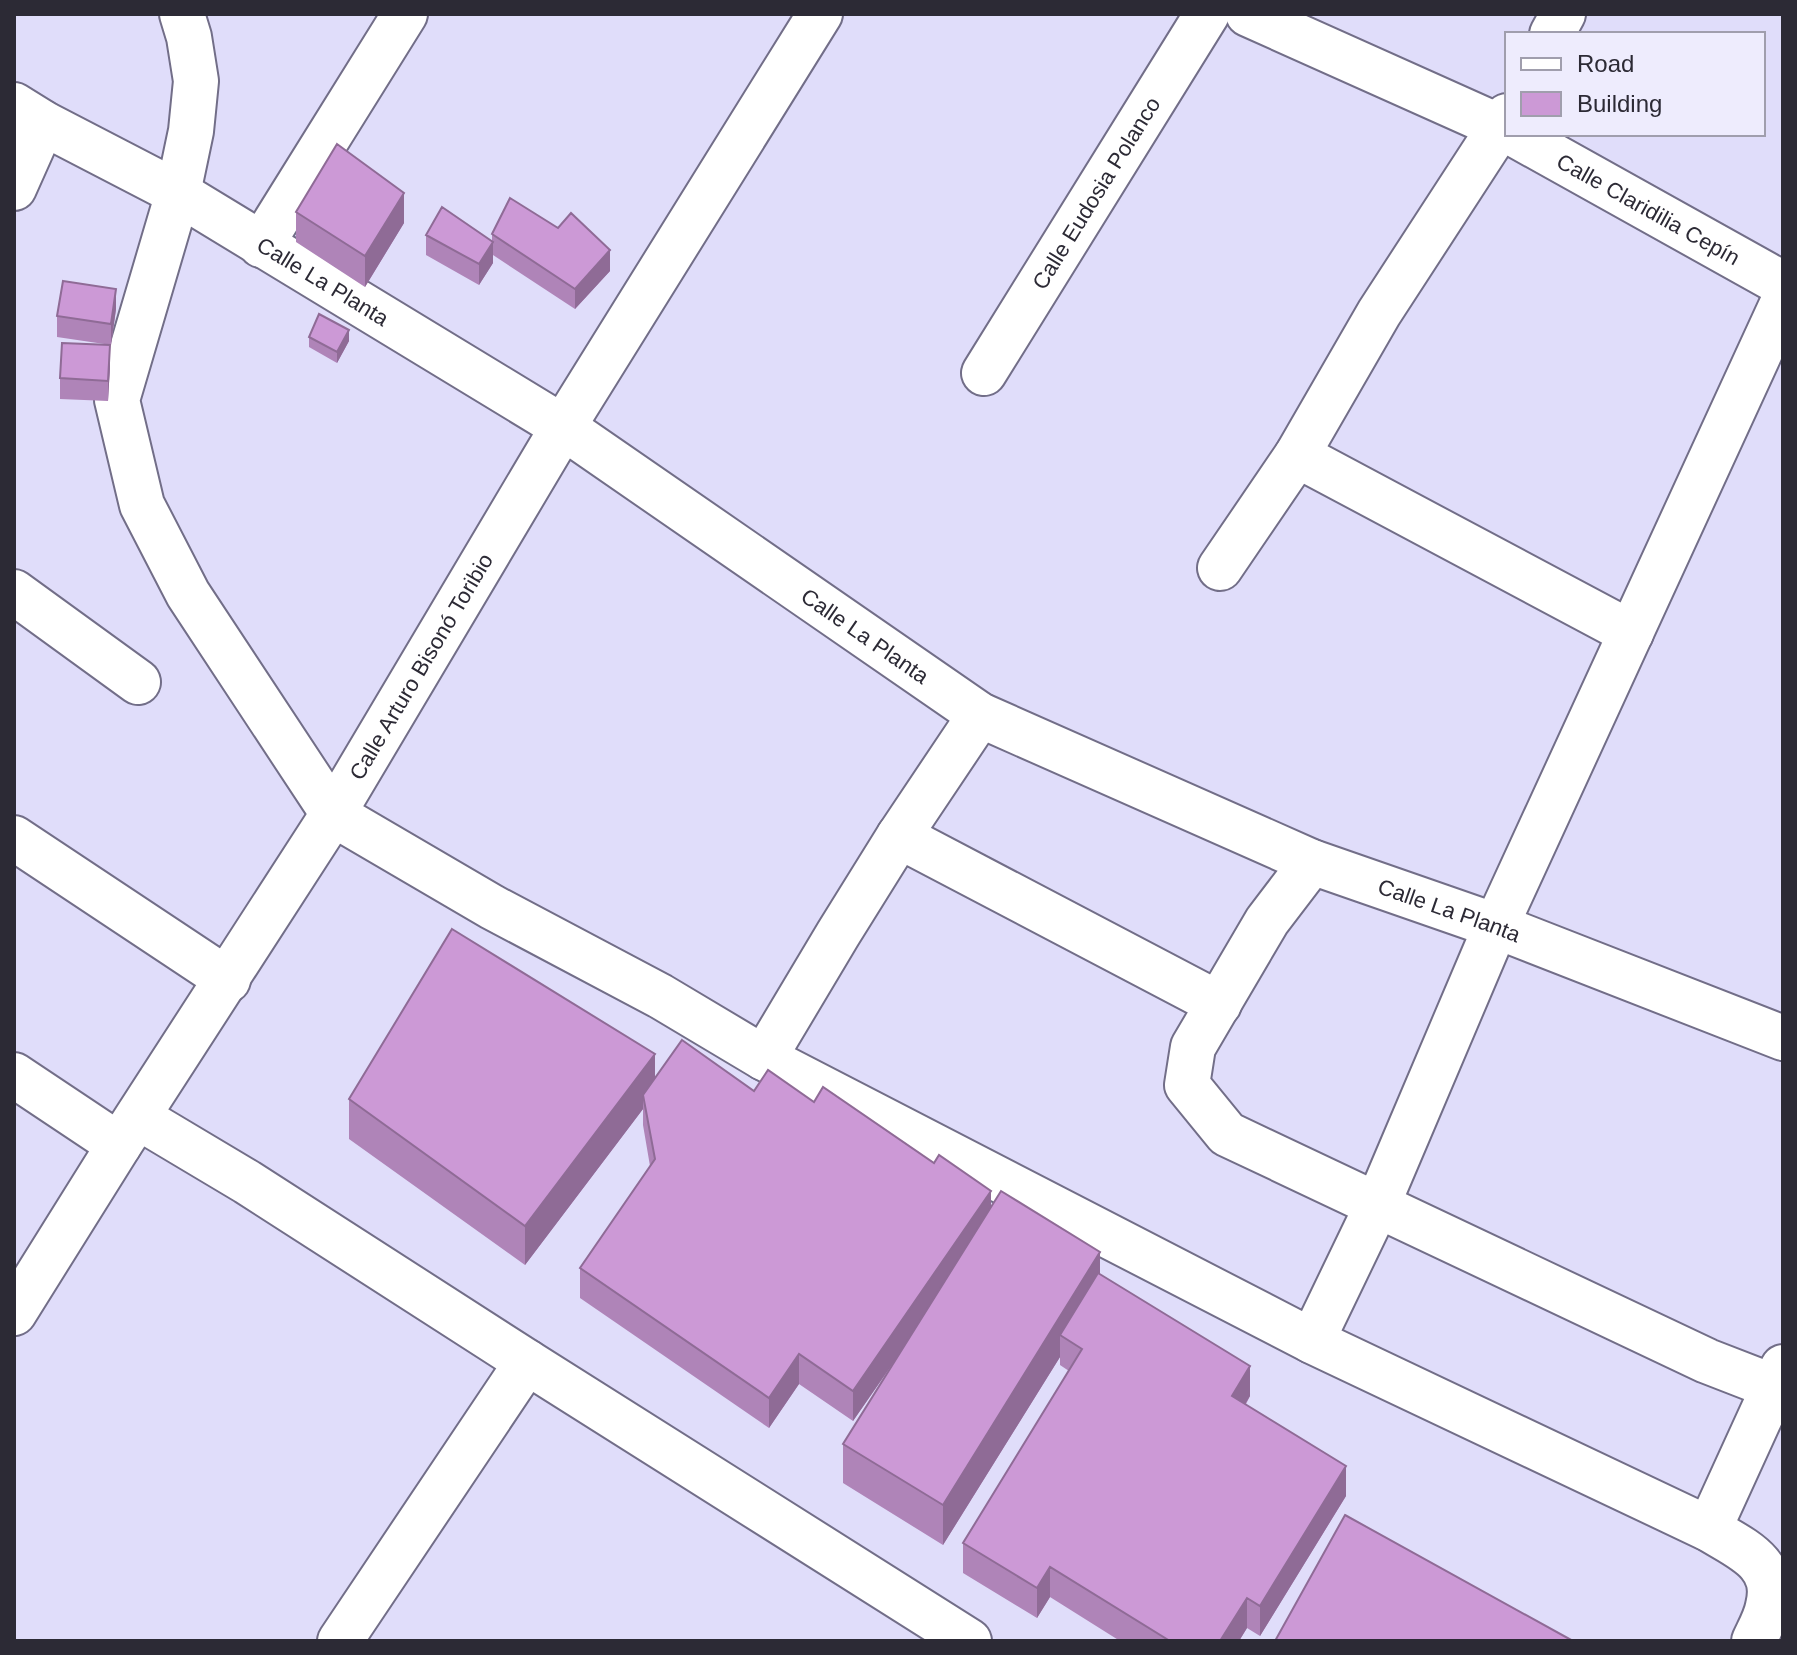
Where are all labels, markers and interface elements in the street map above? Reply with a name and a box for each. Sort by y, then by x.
legend [1505,32,1765,136]
text: Road [1577,50,1634,77]
text: Building [1577,90,1662,117]
street label: Calle Eudosia Polanco [1027,92,1165,294]
street label: Calle Claridilia Cepín [1553,148,1744,270]
street label: Calle La Planta [253,232,394,331]
street label: Calle Arturo Bisonó Toribio [344,549,498,784]
street label: Calle La Planta [797,583,934,689]
street label: Calle La Planta [1375,873,1525,947]

